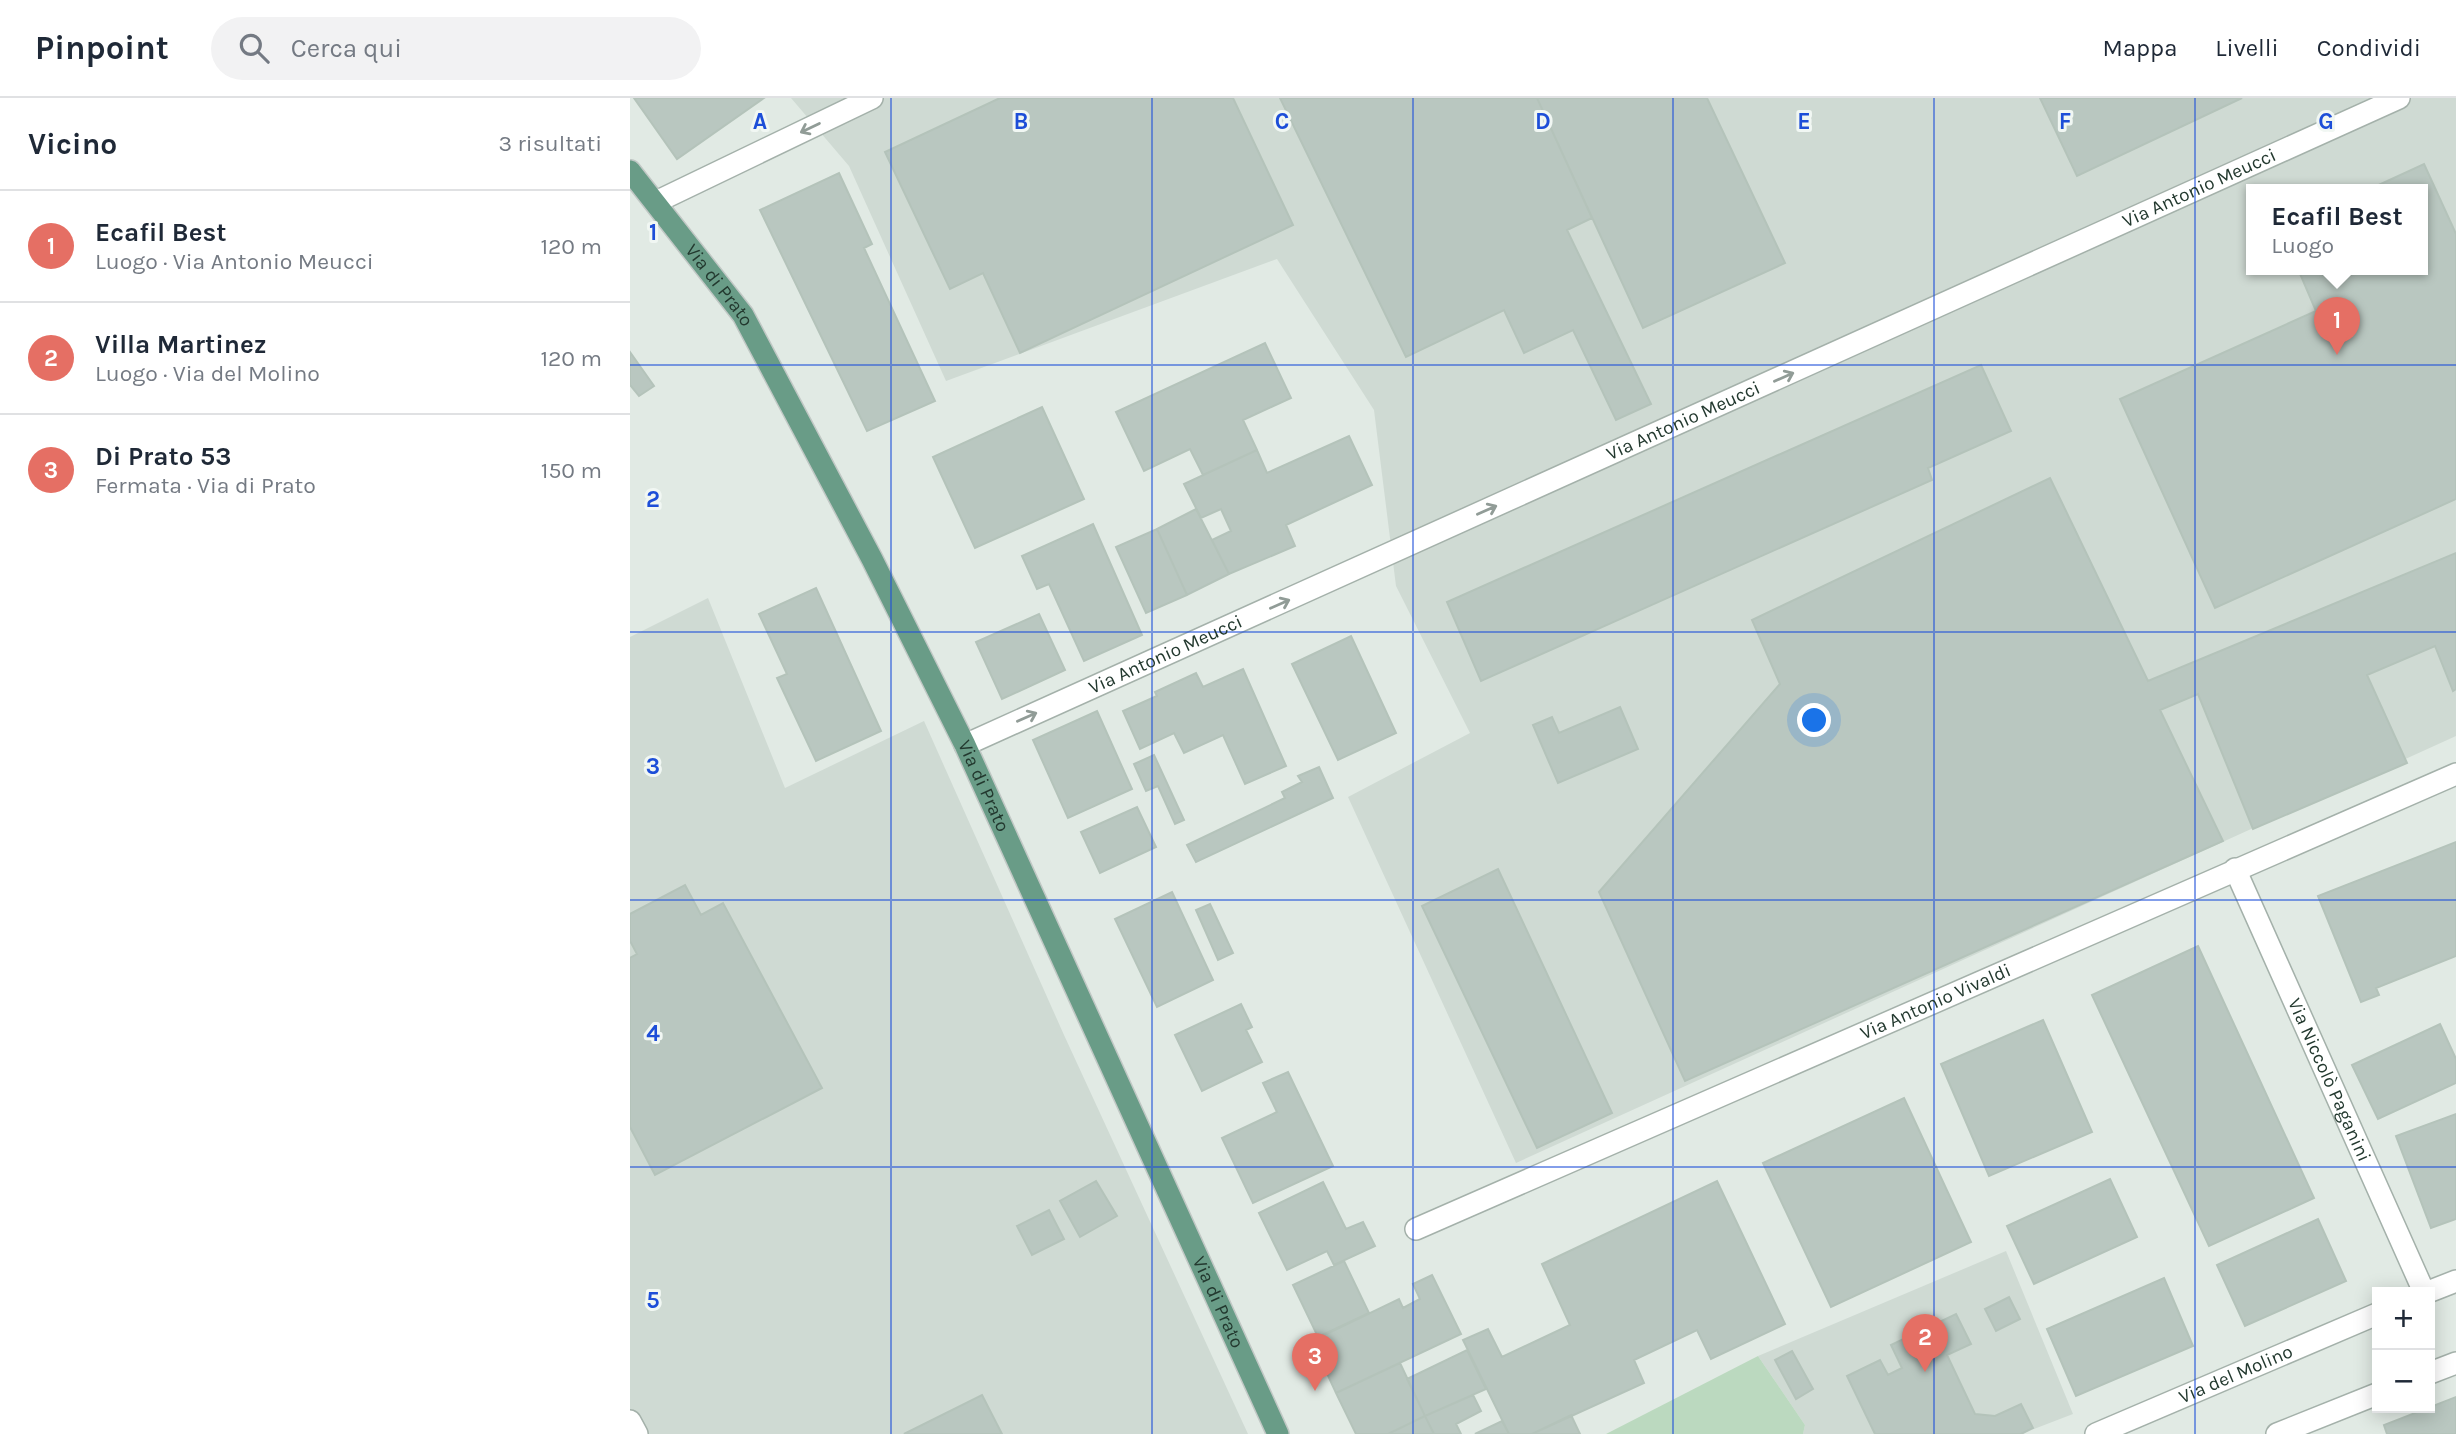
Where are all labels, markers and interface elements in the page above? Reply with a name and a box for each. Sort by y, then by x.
search box [211,17,701,80]
text: Pinpoint [35,29,169,67]
icon: search [235,29,273,67]
text: Cerca qui [291,33,402,64]
text: Mappa [2103,34,2177,62]
text: Livelli [2215,34,2279,62]
text: Condividi [2317,34,2421,62]
text: A [753,108,767,135]
text: B [1014,108,1028,135]
text: C [1275,108,1289,135]
text: D [1535,108,1551,135]
text: E [1797,108,1811,135]
text: F [2059,108,2071,135]
text: G [2318,108,2334,135]
one-way arrow [800,121,821,135]
text: Vicino [28,126,117,162]
text: 3 risultati [499,130,602,157]
street label: Via Antonio Meucci [2119,144,2279,232]
popup [2246,184,2428,275]
text: Ecafil Best [2271,201,2403,232]
text: Ecafil Best [95,217,226,248]
text: 1 [649,219,657,246]
text: Luogo [2271,232,2334,259]
text: 1 [47,233,55,260]
text: 120 m [540,233,602,260]
street label: Via di Prato [681,240,758,330]
text: Luogo · Via Antonio Meucci [95,248,374,275]
pin: 1 [2314,297,2360,355]
text: Villa Martinez [95,329,267,360]
text: 2 [44,345,58,372]
text: 120 m [540,345,602,372]
text: Luogo · Via del Molino [95,360,320,387]
one-way arrow [1773,370,1794,383]
street label: Via Antonio Meucci [1603,377,1763,465]
text: Di Prato 53 [95,441,231,472]
text: 3 [44,457,58,484]
text: 150 m [541,457,602,484]
text: Fermata · Via di Prato [95,472,316,499]
text: 2 [646,486,660,513]
one-way arrow [1476,503,1497,516]
one-way arrow [1268,597,1290,610]
street label: Via Antonio Meucci [1085,610,1246,699]
your location [1797,703,1831,737]
one-way arrow [1016,710,1037,723]
street label: Via di Prato [953,737,1014,835]
text: 3 [646,753,660,780]
street label: Via Antonio Vivaldi [1857,959,2014,1044]
street label: Via Niccolò Paganini [2283,995,2375,1165]
text: 4 [646,1020,660,1047]
street label: Via di Prato [1188,1253,1248,1351]
text: 5 [646,1287,660,1314]
map controls [2372,1287,2435,1413]
button: + [2372,1287,2435,1350]
pin: 2 [1902,1314,1948,1372]
pin: 3 [1292,1333,1338,1391]
street label: Via del Molino [2176,1340,2296,1408]
button: − [2372,1350,2435,1413]

